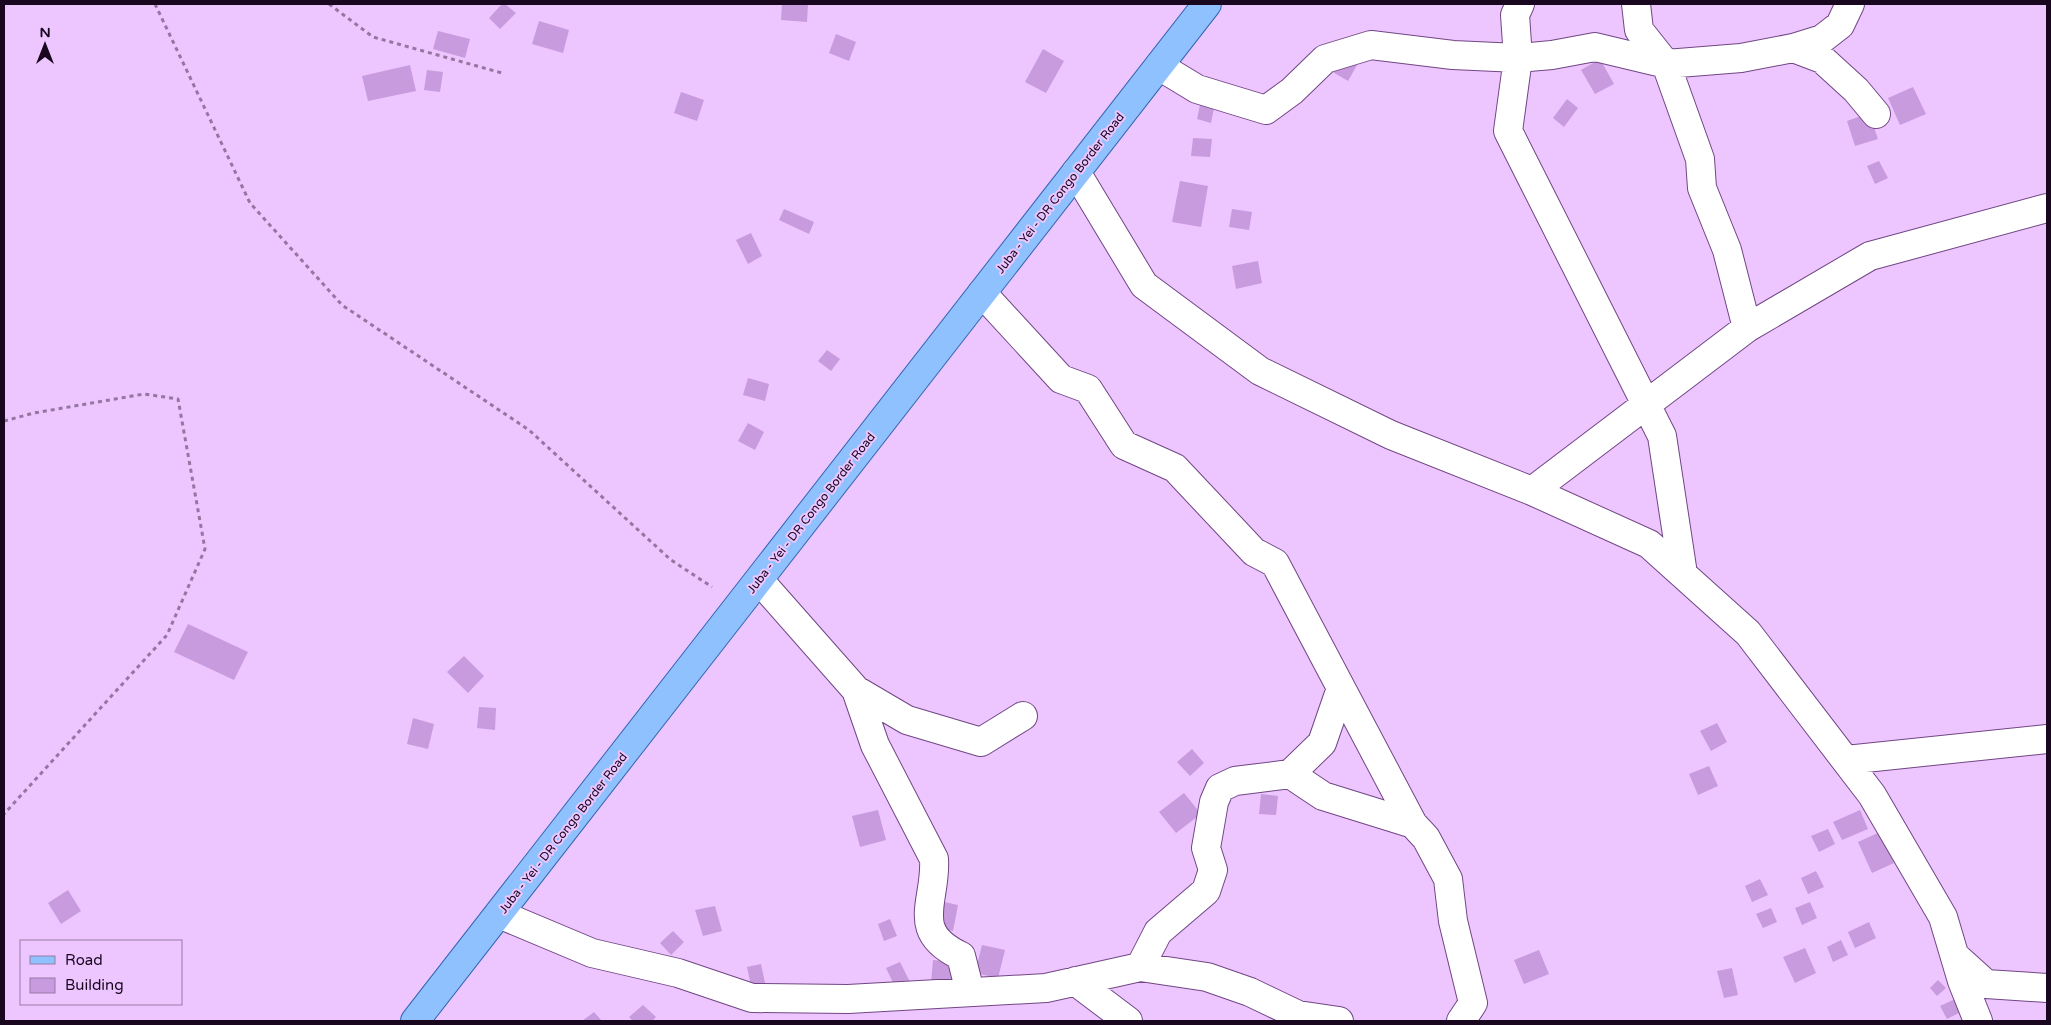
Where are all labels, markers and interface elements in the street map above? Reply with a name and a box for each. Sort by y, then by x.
north arrow [20,20,70,70]
text: N [39,24,51,41]
street label: Juba - Yei - DR Congo Border Road [993,110,1127,276]
street label: Juba - Yei - DR Congo Border Road [744,430,878,596]
street label: Juba - Yei - DR Congo Border Road [496,750,630,916]
legend [20,940,182,1005]
text: Road [65,951,103,969]
text: Building [65,976,124,994]

